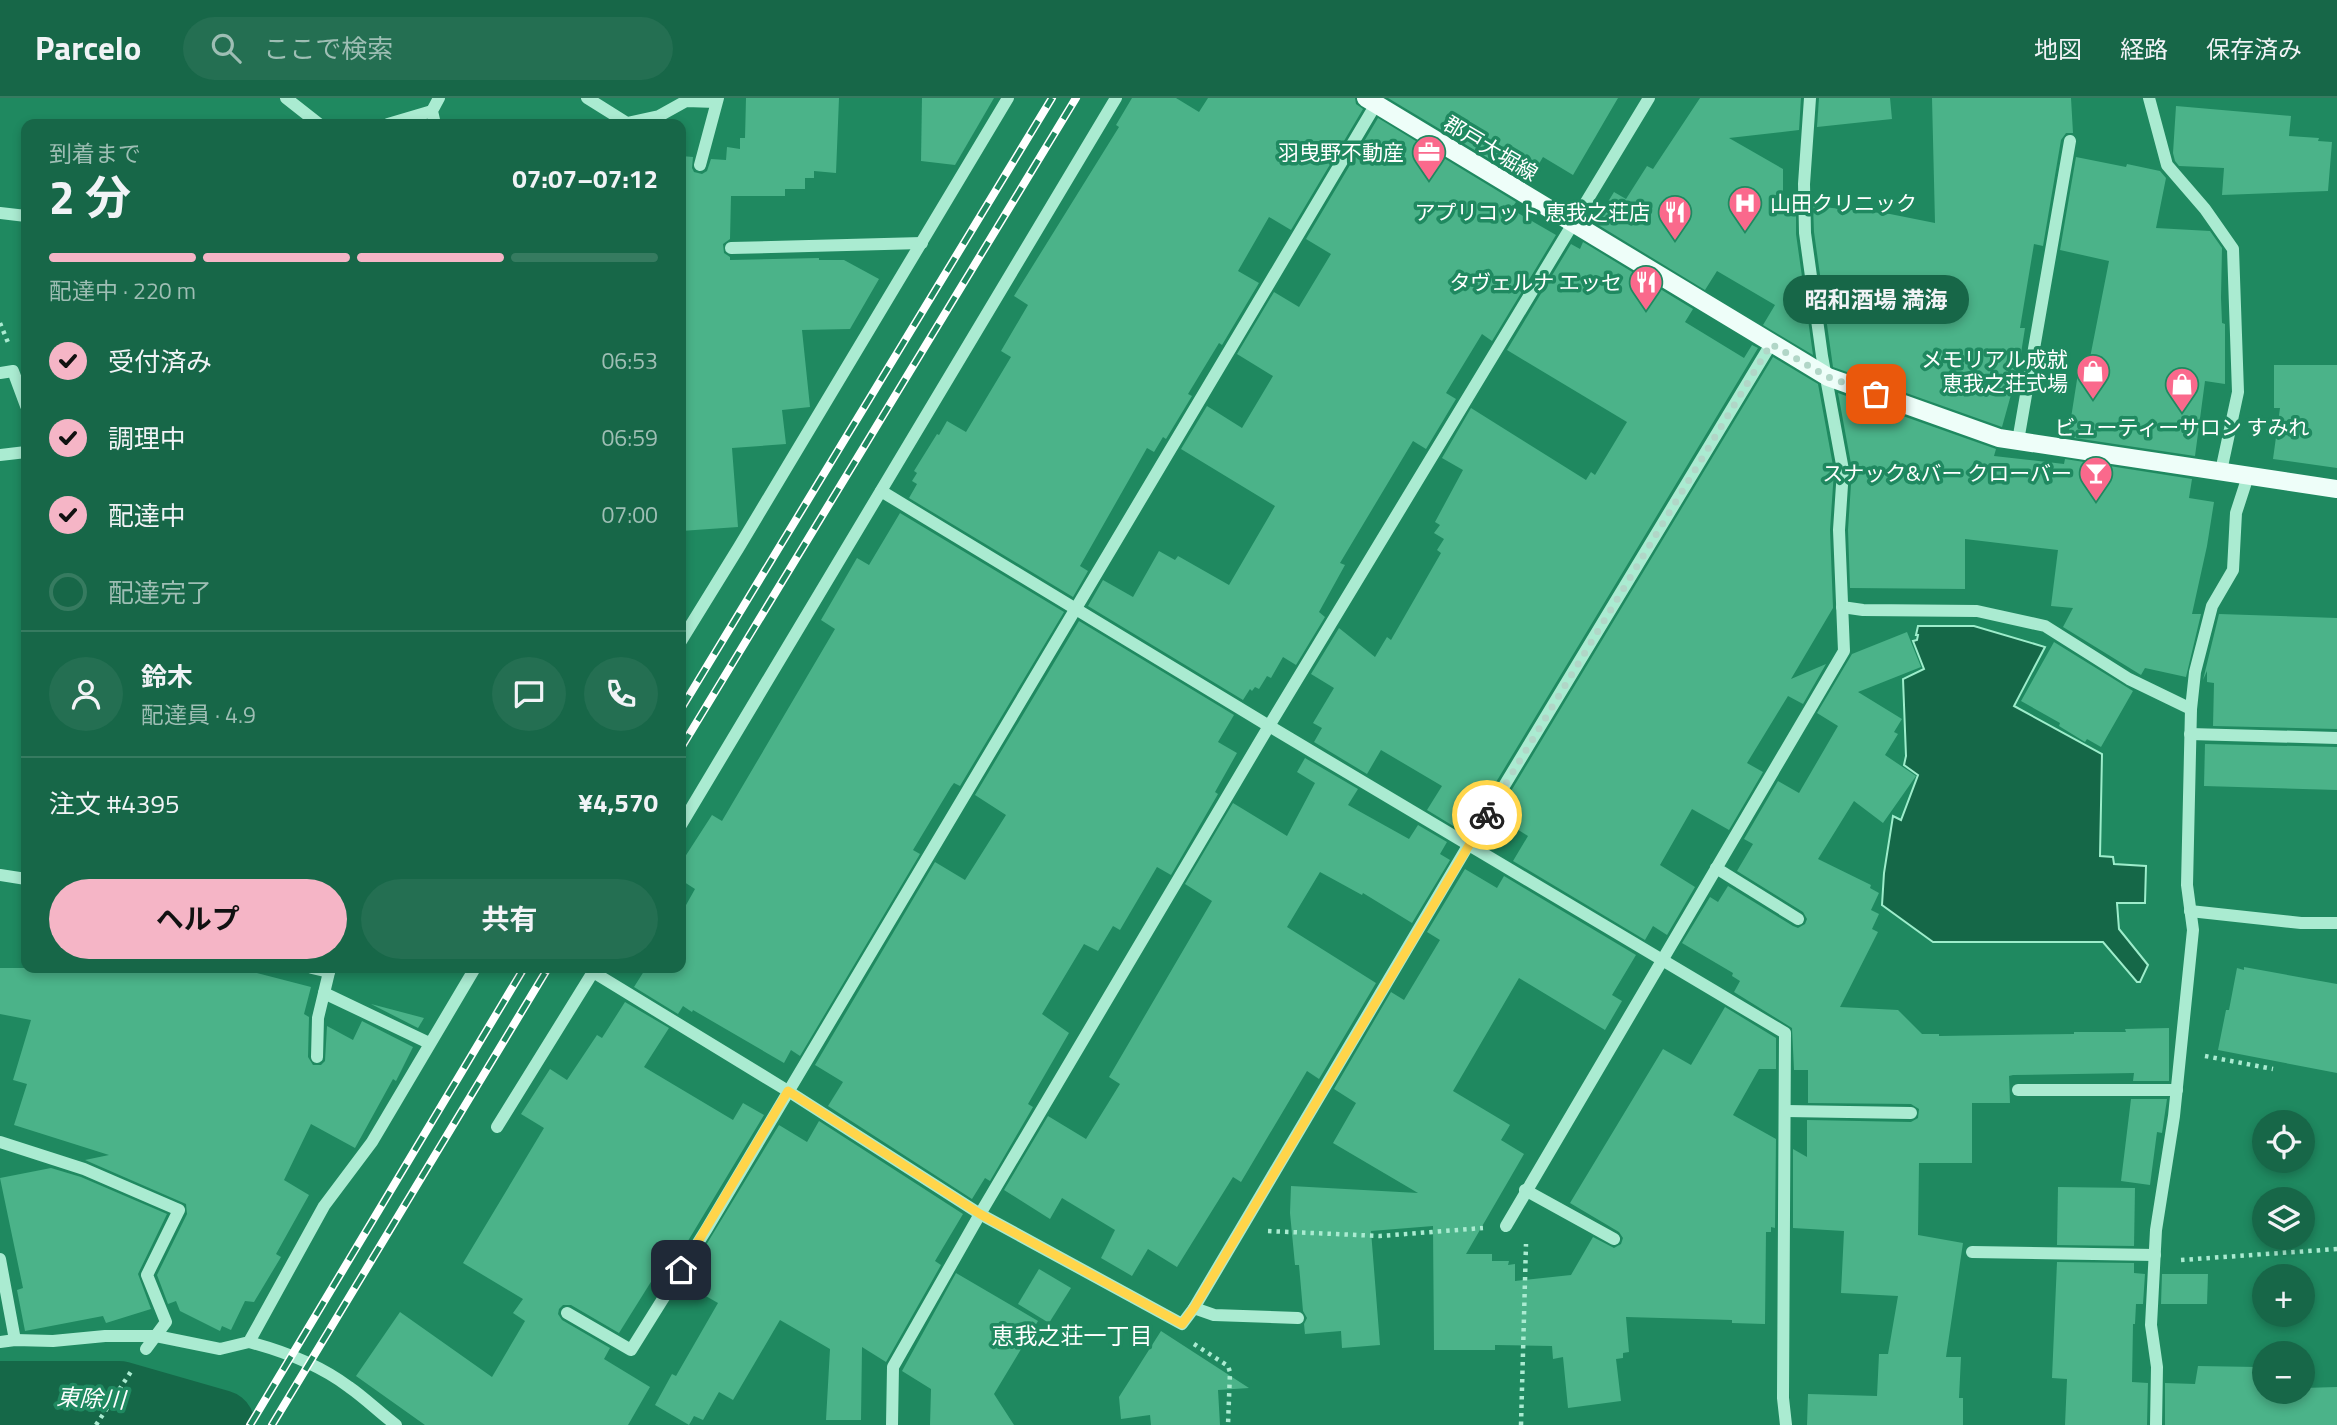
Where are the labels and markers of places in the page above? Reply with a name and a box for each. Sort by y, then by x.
office icon: 羽曳野不動産 [1410,133,1448,182]
place label: 羽曳野不動産 [1278,136,1404,168]
hospital icon: 山田クリニック [1726,184,1764,233]
place label: 山田クリニック [1770,187,1917,219]
restaurant icon: アプリコット 恵我之荘店 [1656,193,1694,242]
place label: アプリコット 恵我之荘店 [1414,196,1650,228]
restaurant icon: タヴェルナ エッセ [1627,263,1665,312]
place label: タヴェルナ エッセ [1449,266,1622,298]
callout: 昭和酒場 満海 [1783,275,1969,324]
place label: メモリアル成就 恵我之荘式場 [1921,343,2068,399]
shop icon: メモリアル成就 恵我之荘式場 [2074,352,2112,401]
pin [1846,364,1906,424]
shop icon: ビューティーサロン すみれ [2163,365,2201,414]
place label: ビューティーサロン すみれ [2055,411,2309,443]
bar icon: スナック&バー クローバー [2077,454,2115,503]
place label: スナック&バー クローバー [1822,457,2072,489]
pin [651,1240,711,1300]

